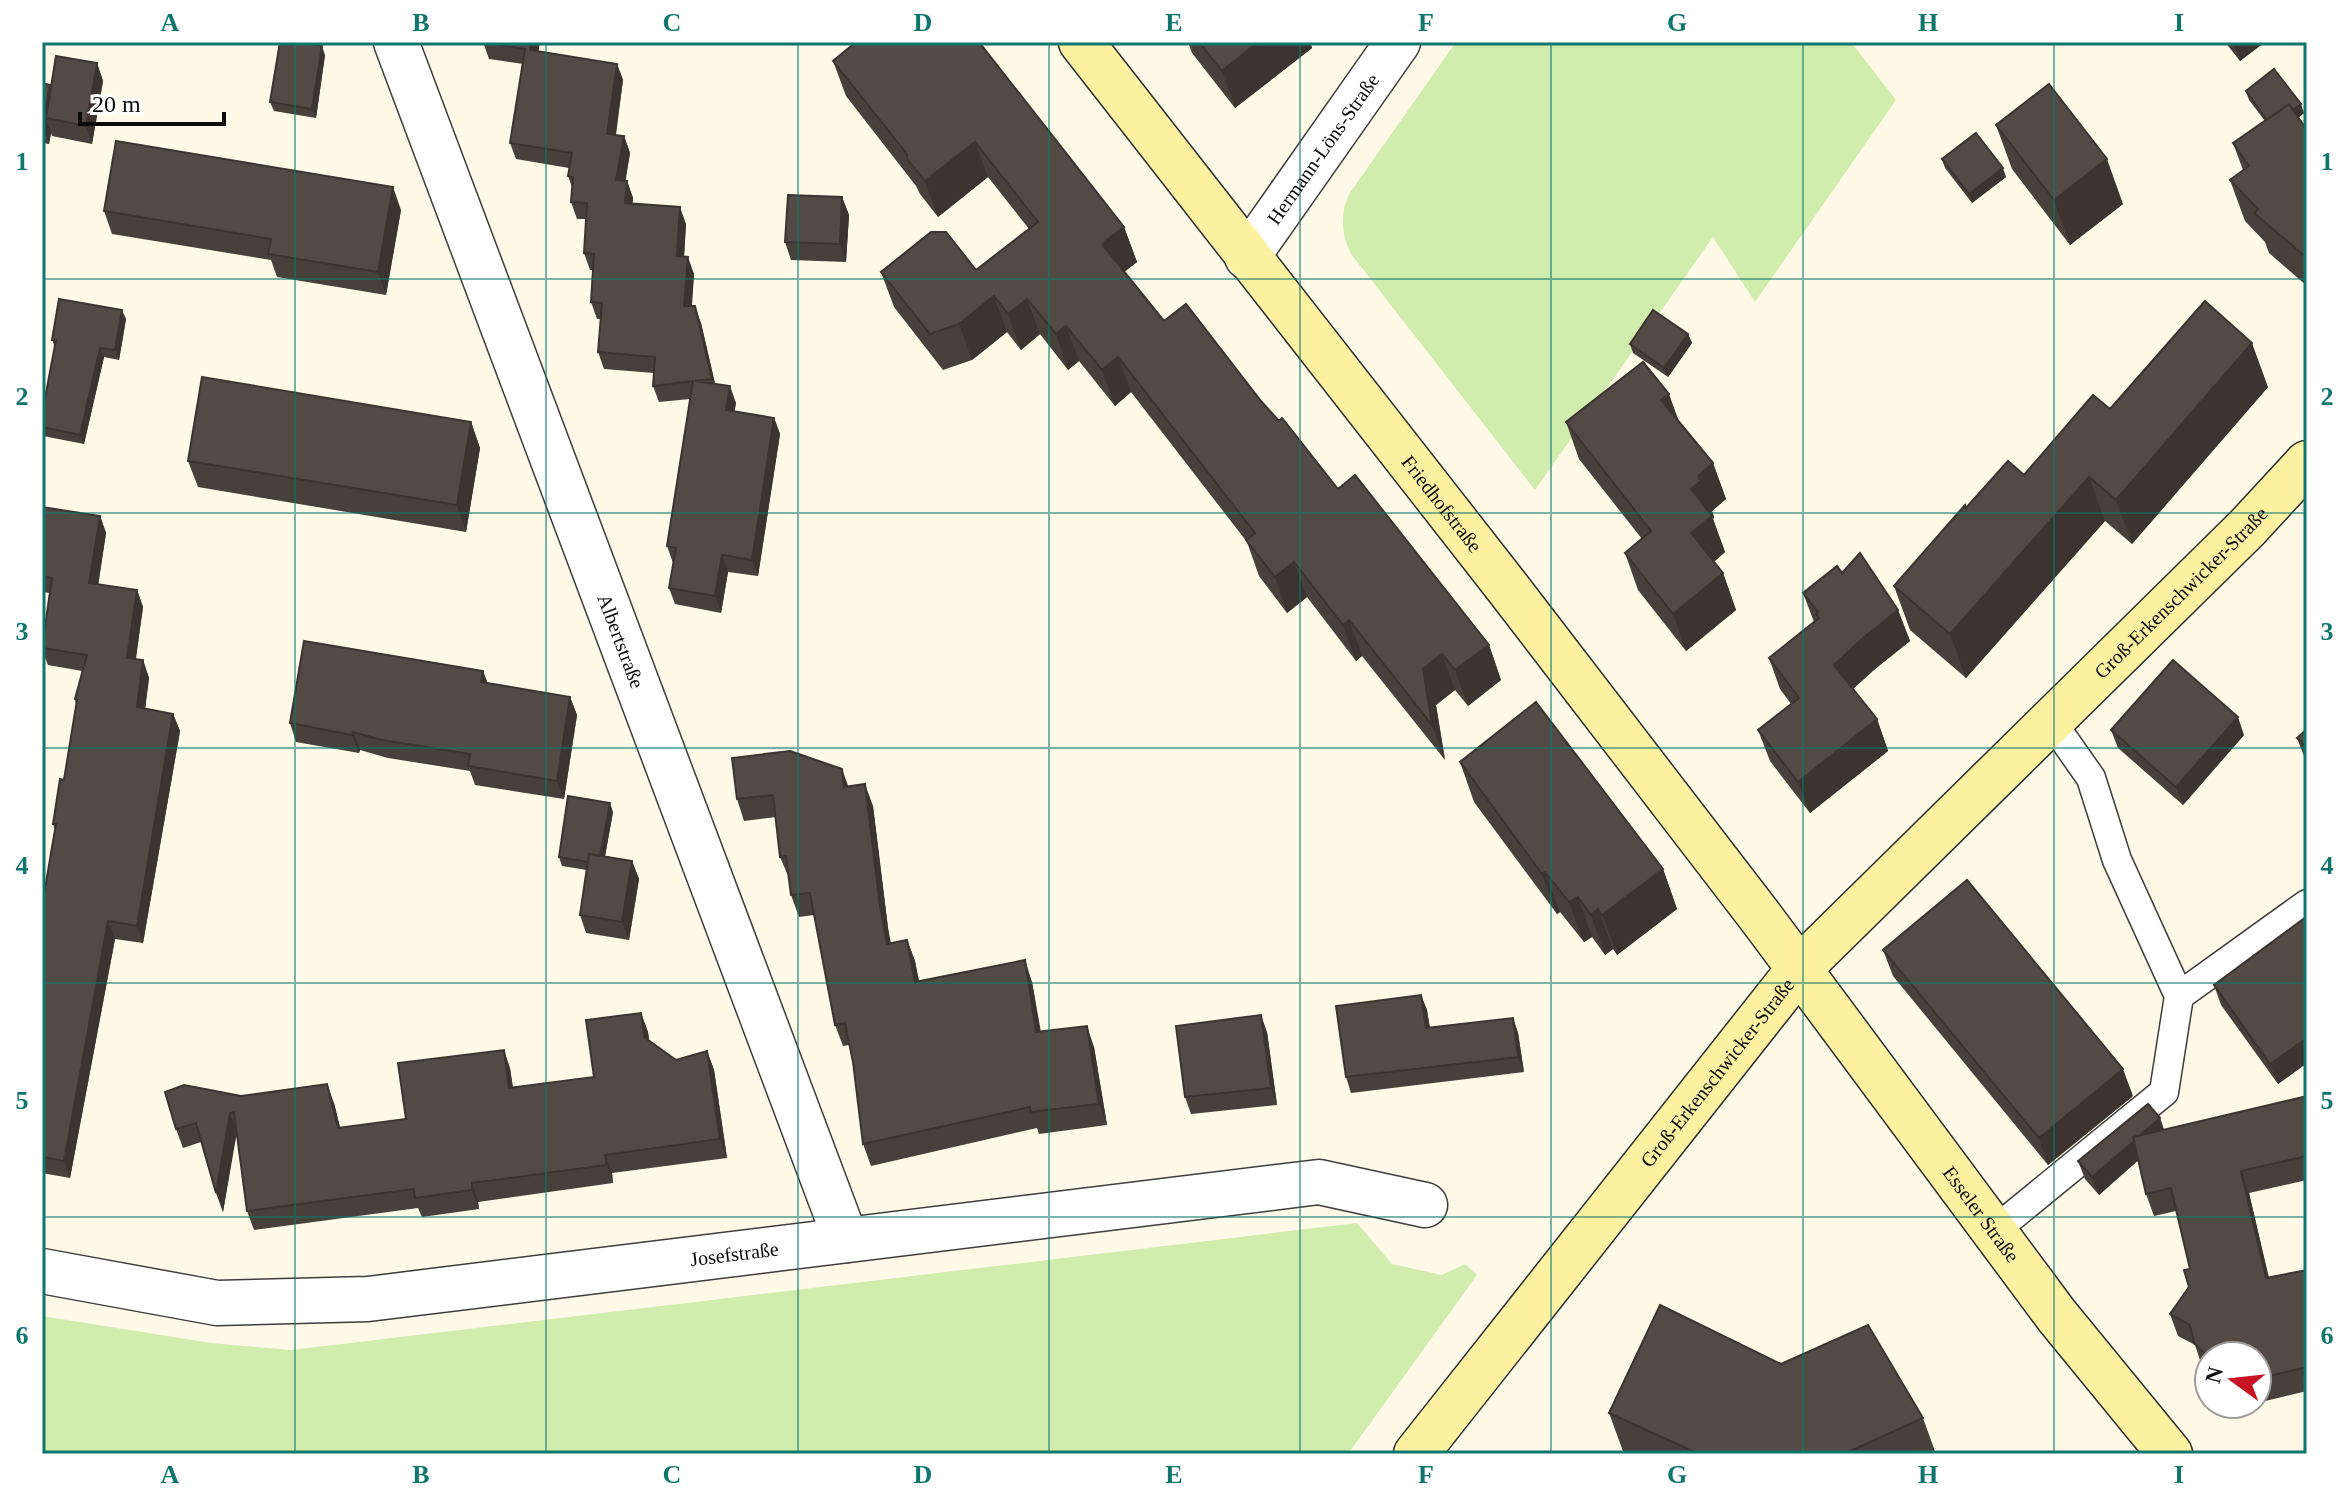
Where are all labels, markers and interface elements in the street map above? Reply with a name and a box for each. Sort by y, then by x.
text: A [161,8,180,37]
text: B [412,8,430,37]
text: C [663,8,681,37]
text: D [914,8,932,37]
text: E [1165,8,1183,37]
text: F [1418,8,1434,37]
text: G [1667,8,1687,37]
text: H [1918,8,1938,37]
text: I [2174,8,2184,37]
street label: Hermann-Löns-Straße [1262,69,1383,229]
scale bar [80,76,224,126]
text: 20 m [92,91,141,117]
text: 1 [16,147,29,176]
text: 1 [2321,147,2334,176]
text: 2 [16,382,29,411]
text: 2 [2321,382,2334,411]
street label: Friedhofstraße [1397,451,1487,557]
street label: Groß-Erkenschwicker-Straße [2090,502,2272,683]
street label: Albertstraße [593,591,649,691]
text: 3 [16,617,29,646]
text: 3 [2321,617,2334,646]
text: 4 [16,851,29,880]
text: 4 [2321,851,2334,880]
street label: Groß-Erkenschwicker-Straße [1636,974,1798,1171]
text: 5 [16,1086,29,1115]
text: 5 [2321,1086,2334,1115]
street label: Esseler Straße [1938,1162,2024,1266]
street label: Josefstraße [689,1238,780,1270]
text: 6 [16,1321,29,1350]
text: 6 [2321,1321,2334,1350]
north arrow [2193,1340,2273,1420]
text: N [2200,1364,2228,1386]
text: A [161,1460,180,1489]
text: B [412,1460,430,1489]
text: C [663,1460,681,1489]
text: D [914,1460,932,1489]
text: E [1165,1460,1183,1489]
text: F [1418,1460,1434,1489]
text: G [1667,1460,1687,1489]
text: H [1918,1460,1938,1489]
text: I [2174,1460,2184,1489]

